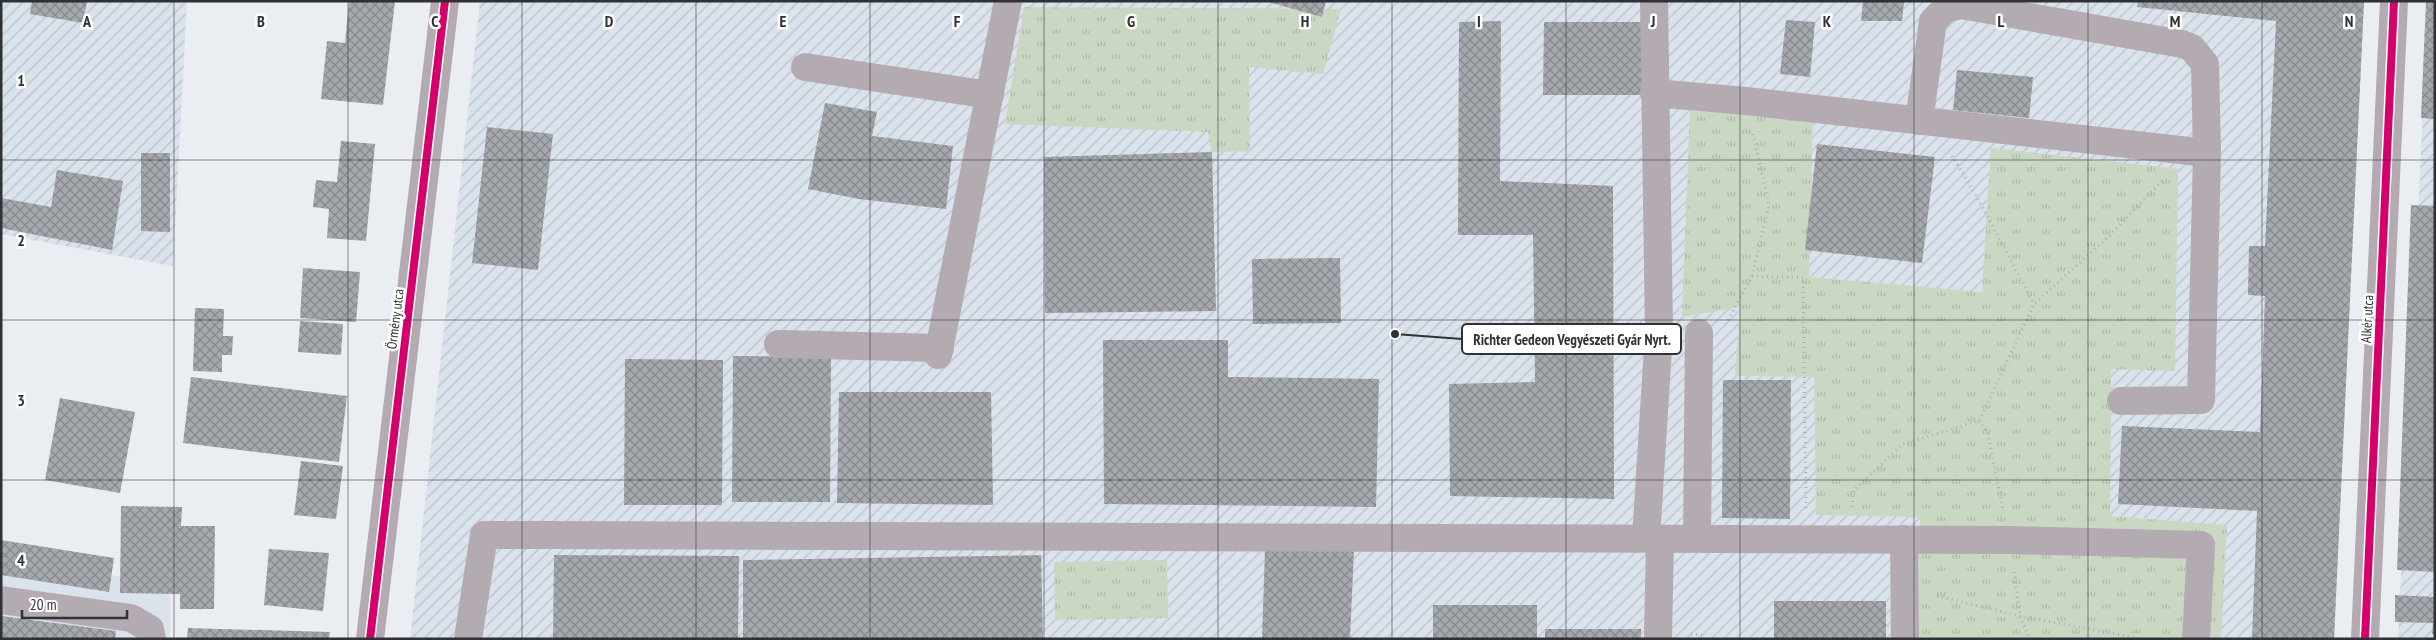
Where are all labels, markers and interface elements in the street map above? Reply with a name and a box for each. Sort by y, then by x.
text: A [82,11,92,31]
text: B [257,11,265,31]
text: C [431,11,439,31]
text: D [605,11,614,31]
text: E [780,11,787,31]
text: F [954,11,961,31]
text: G [1127,11,1135,31]
text: H [1301,11,1309,31]
text: I [1477,11,1481,31]
text: J [1650,11,1655,31]
text: K [1823,11,1832,31]
text: L [1998,11,2005,31]
text: M [2170,11,2180,31]
text: N [2345,11,2353,31]
text: 1 [17,70,25,90]
text: 2 [17,230,25,250]
street label: Örmény utca [382,288,408,350]
street label: Alkér utca [2357,294,2377,344]
callout: Richter Gedeon Vegyészeti Gyár Nyrt. [1462,324,1681,354]
text: Richter Gedeon Vegyészeti Gyár Nyrt. [1473,330,1671,349]
text: 3 [17,390,25,410]
text: 4 [17,550,25,570]
scale bar [22,588,128,620]
text: 20 m [30,595,56,614]

